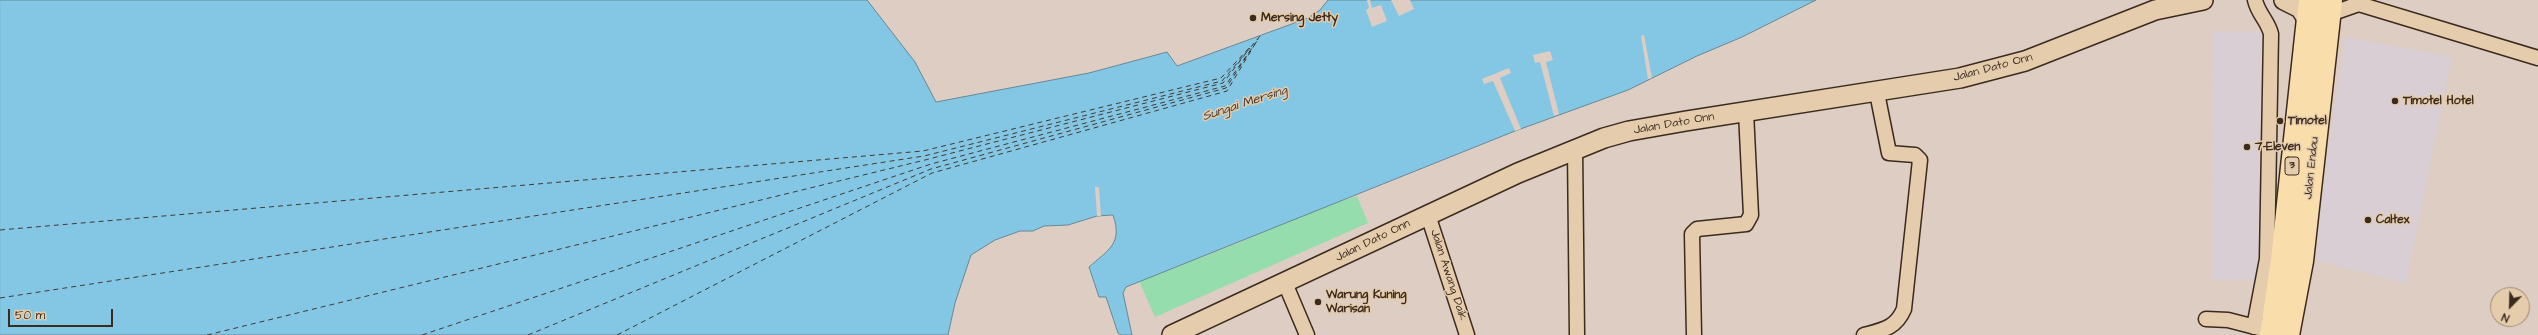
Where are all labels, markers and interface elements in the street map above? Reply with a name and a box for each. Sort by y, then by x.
place label: Mersing Jetty [1261,11,1338,25]
marker: Mersing Jetty [1248,13,1258,23]
street label: Jalan Dato Onn [1952,50,2034,86]
water label: Sungai Mersing [1200,83,1290,125]
place label: Timotel Hotel [2403,94,2474,108]
marker: Timotel Hotel [2390,96,2400,106]
street label: Jalan Dato Onn [1633,110,1715,138]
place label: Timotel [2288,114,2327,128]
marker: Timotel [2275,116,2285,126]
street label: Jalan Endau [2302,136,2322,200]
place label: 7-Eleven [2255,140,2300,154]
marker: 7-Eleven [2242,142,2252,152]
road number: 3 [2285,157,2299,175]
place label: Caltex [2376,213,2409,227]
marker: Caltex [2363,215,2373,225]
street label: Jalan Dato Onn [1333,217,1413,265]
street label: Jalan Awang Daik [1427,228,1469,322]
north arrow [2490,287,2530,327]
place label: Warung Kuning Warisan [1326,288,1406,316]
marker: Warung Kuning Warisan [1313,297,1323,307]
scale bar [10,301,115,327]
text: 50 m [15,307,45,324]
text: N [2499,309,2512,326]

